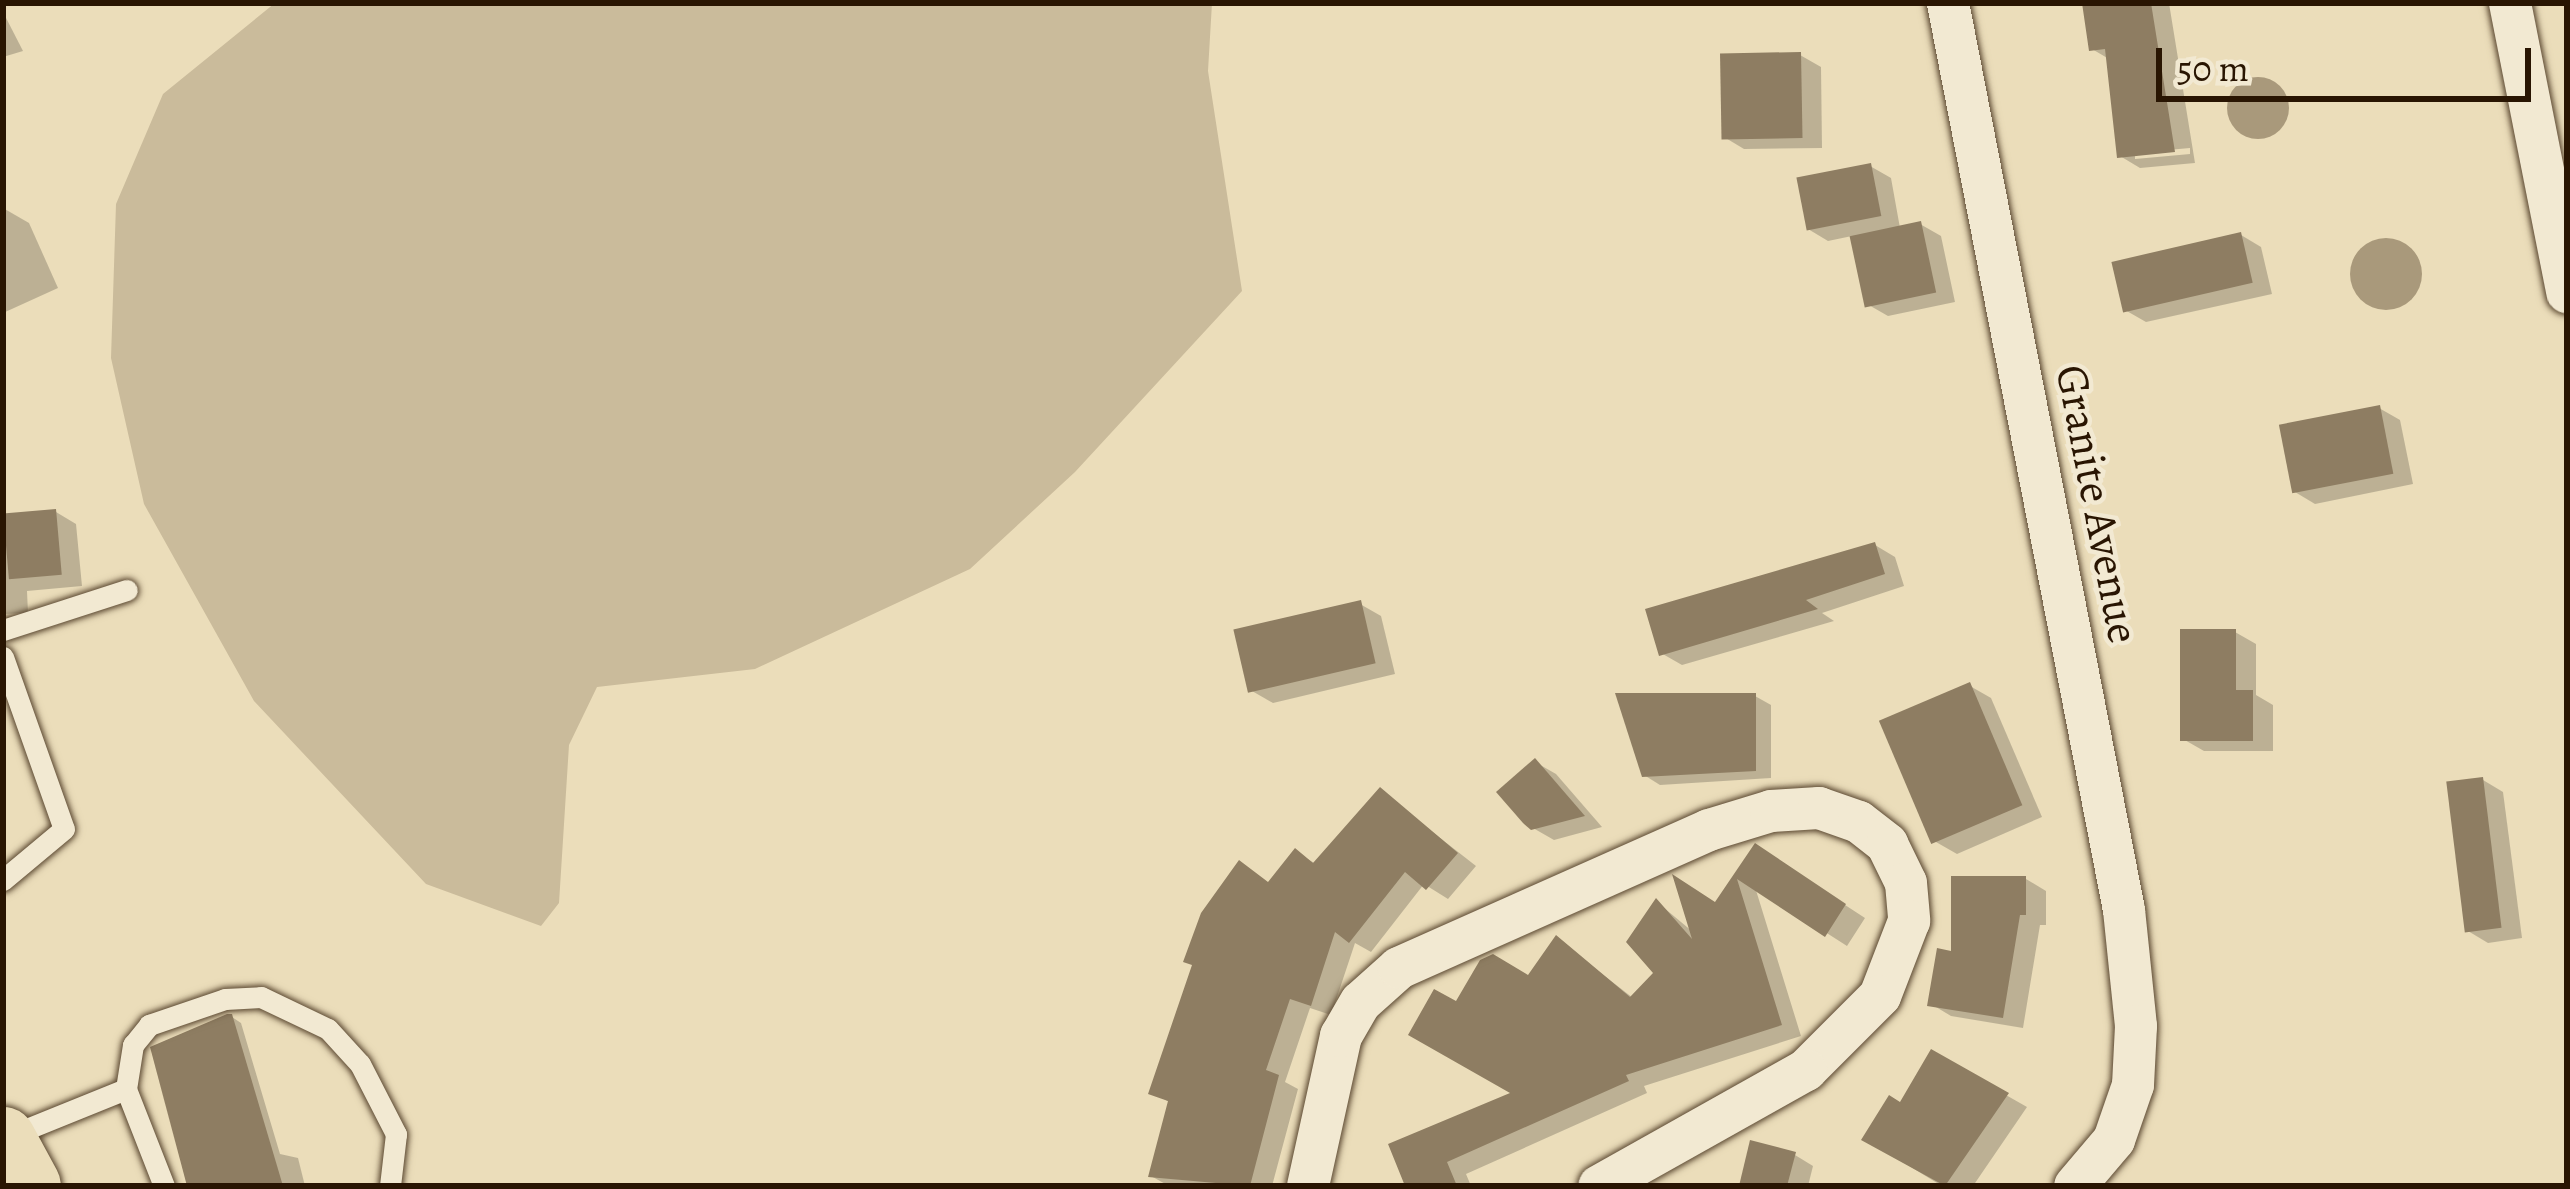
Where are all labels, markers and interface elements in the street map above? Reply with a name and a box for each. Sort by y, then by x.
scale bar [2162,24,2537,98]
text: 50 m [2177,44,2249,93]
street label: Granite Avenue [2044,360,2150,648]

